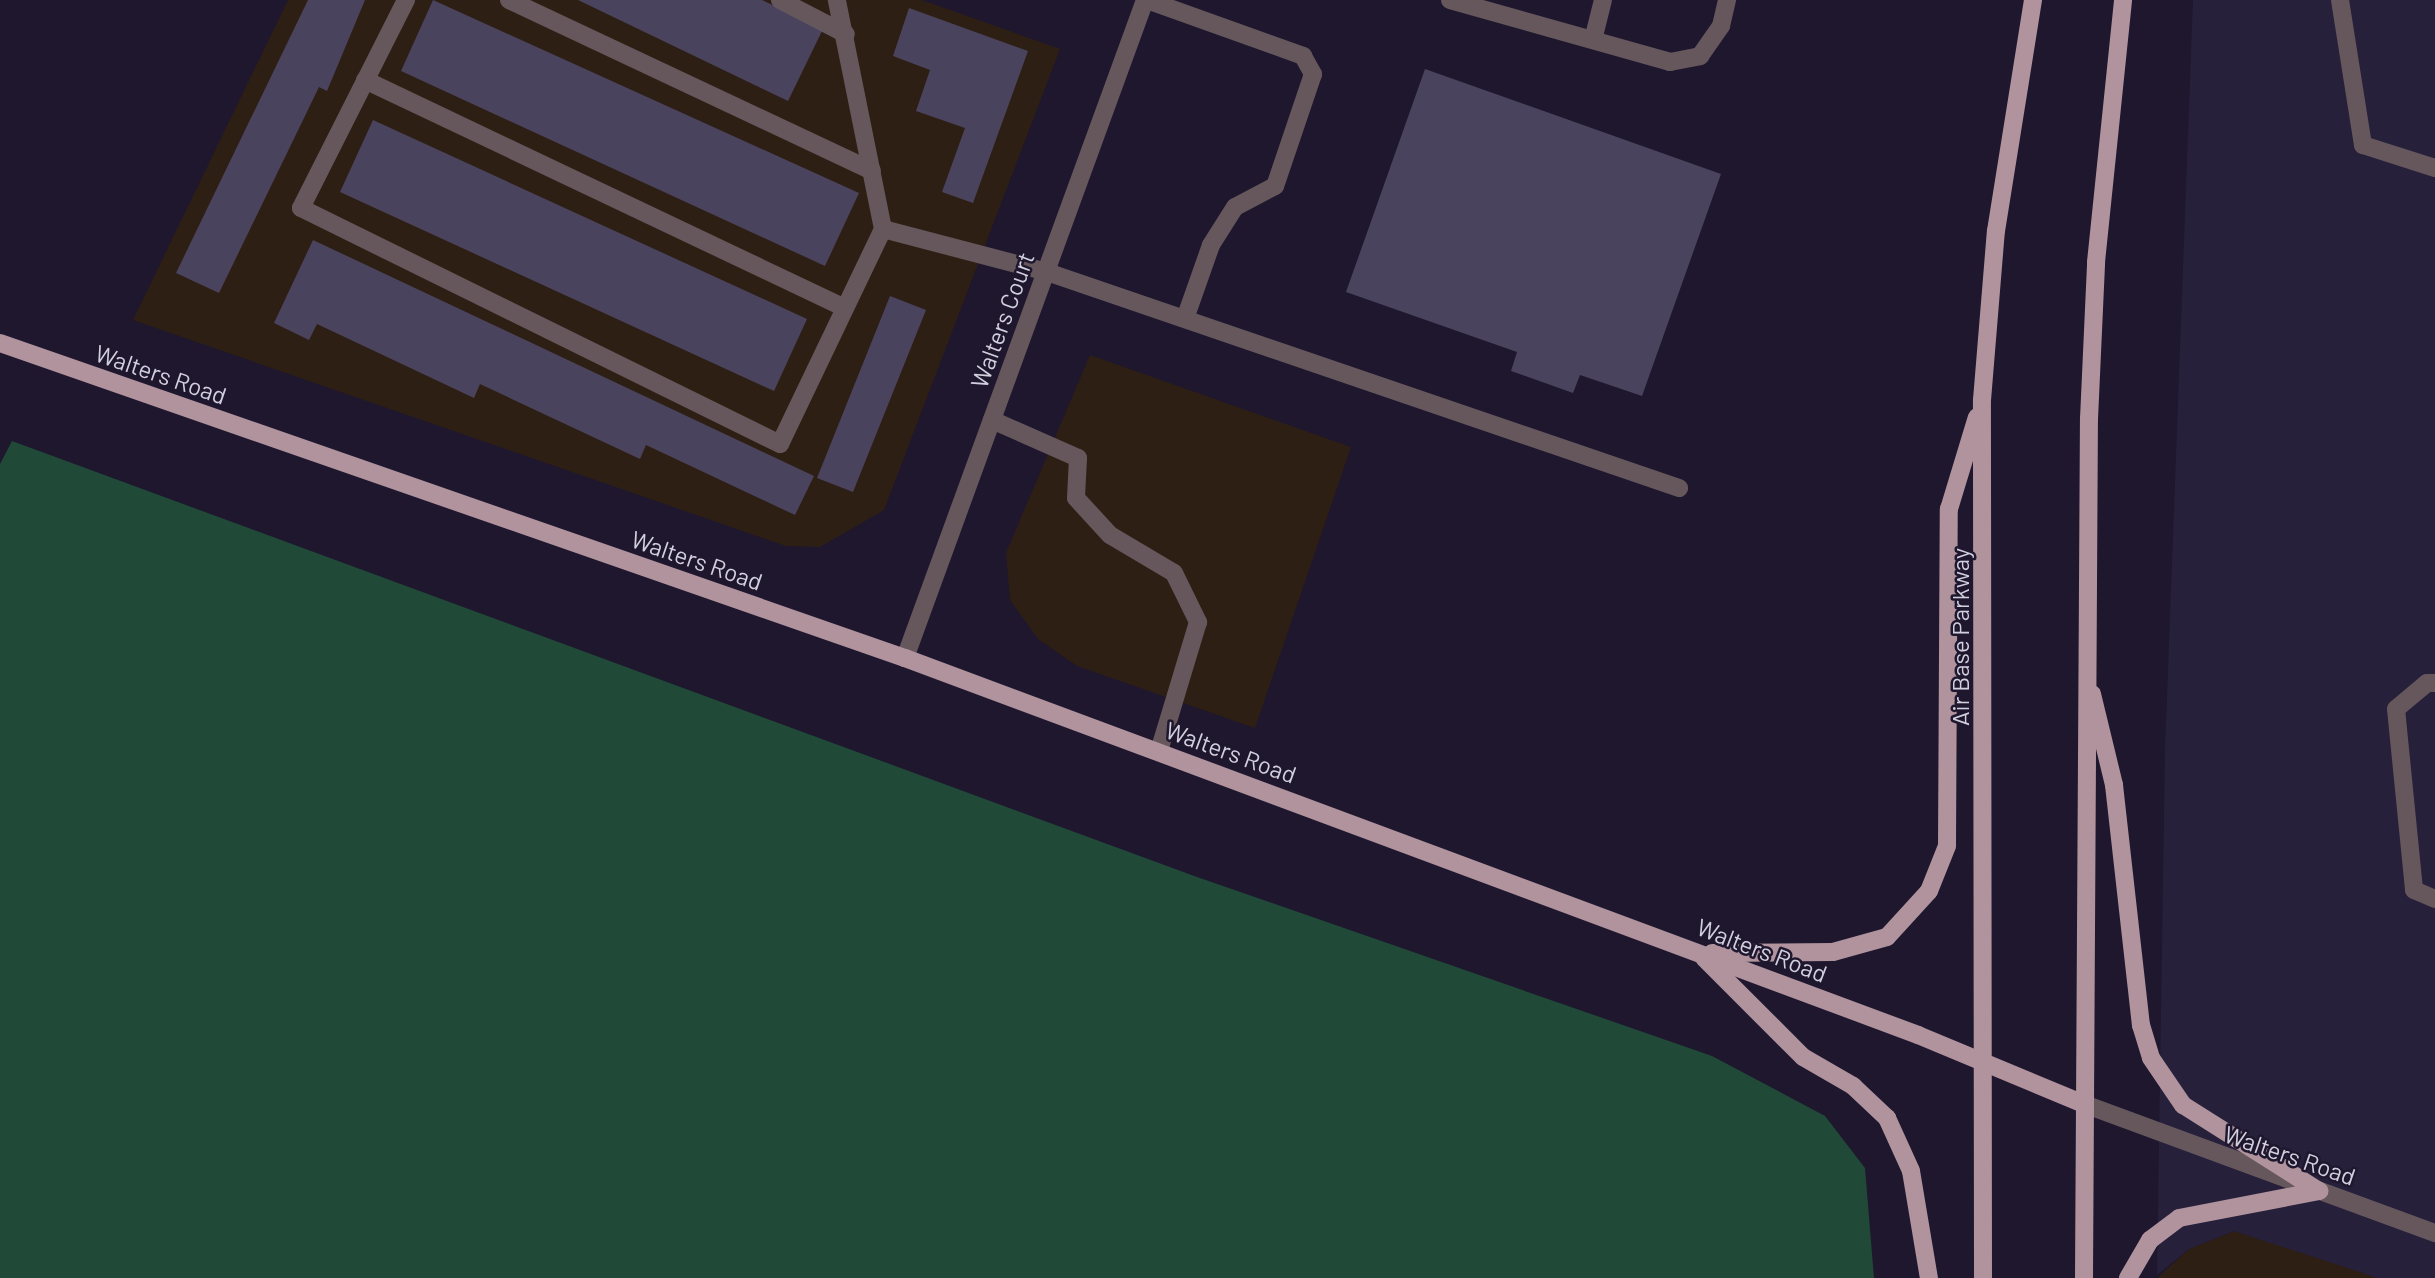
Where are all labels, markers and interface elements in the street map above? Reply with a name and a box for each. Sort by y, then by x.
street label: Walters Court [964,248,1040,392]
street label: Walters Road [92,338,230,410]
street label: Walters Road [628,524,766,596]
street label: Air Base Parkway [1946,548,1974,726]
street label: Walters Road [1162,715,1300,789]
street label: Walters Road [1693,912,1831,988]
street label: Walters Road [2221,1119,2359,1191]

